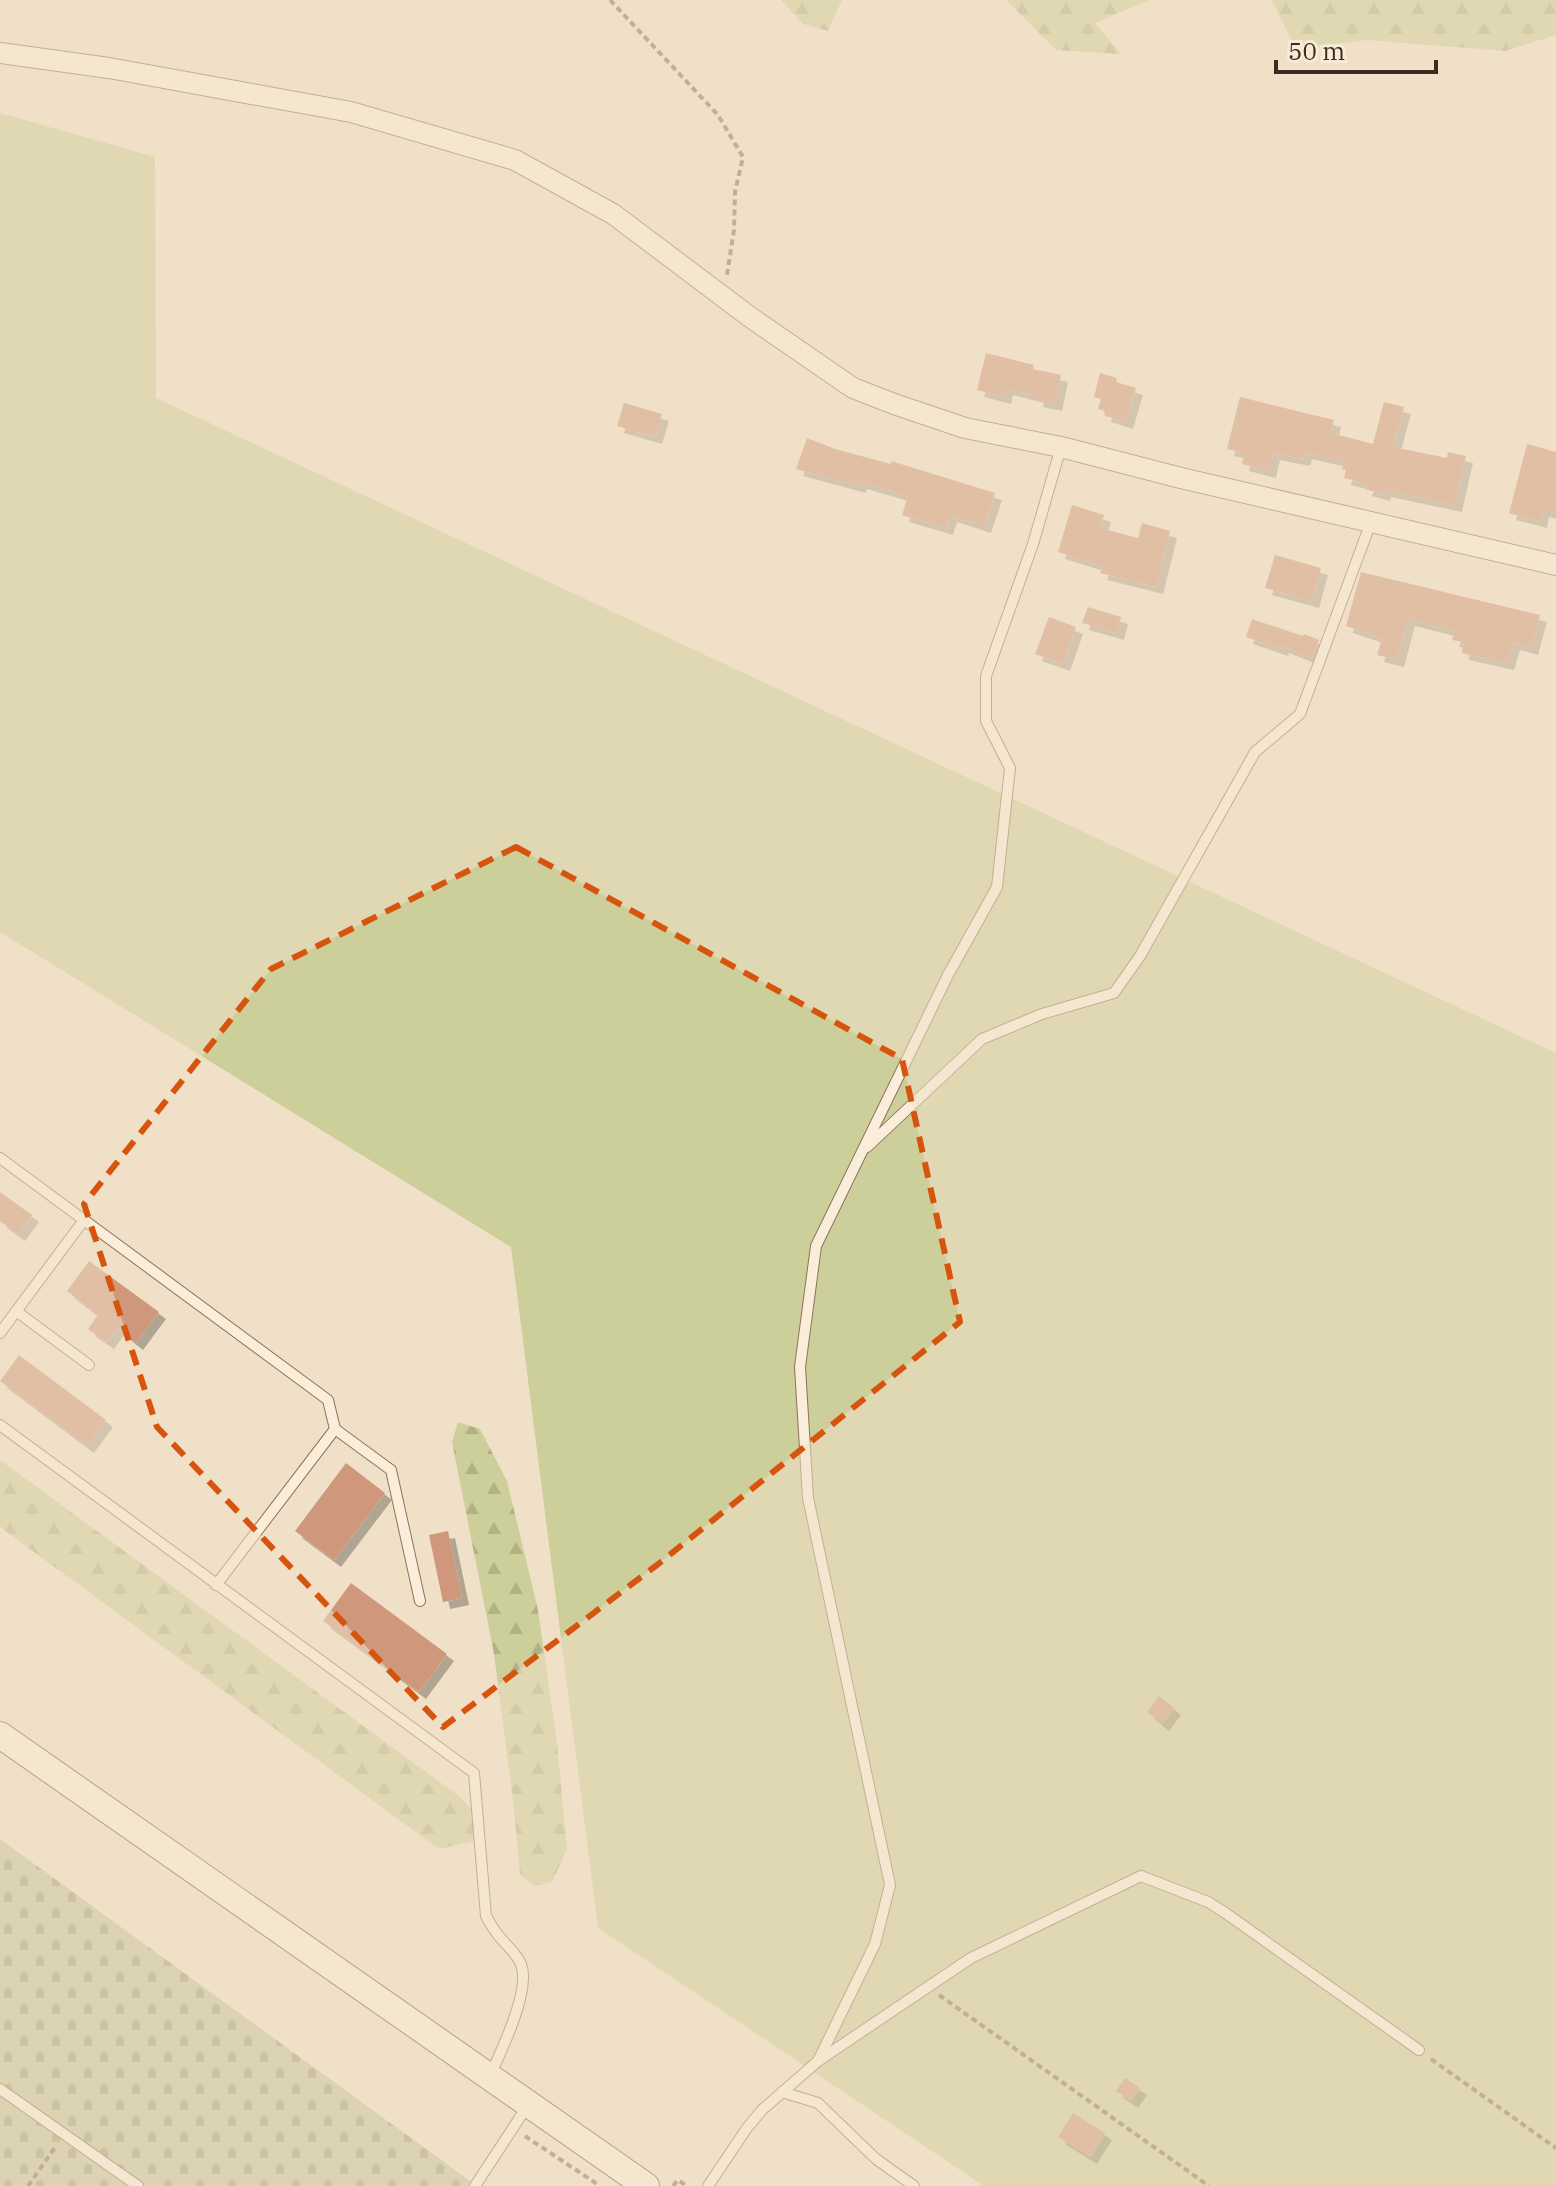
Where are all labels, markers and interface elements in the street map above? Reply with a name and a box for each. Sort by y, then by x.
scale bar [1276,24,1436,74]
text: 50 m [1288,35,1345,67]

